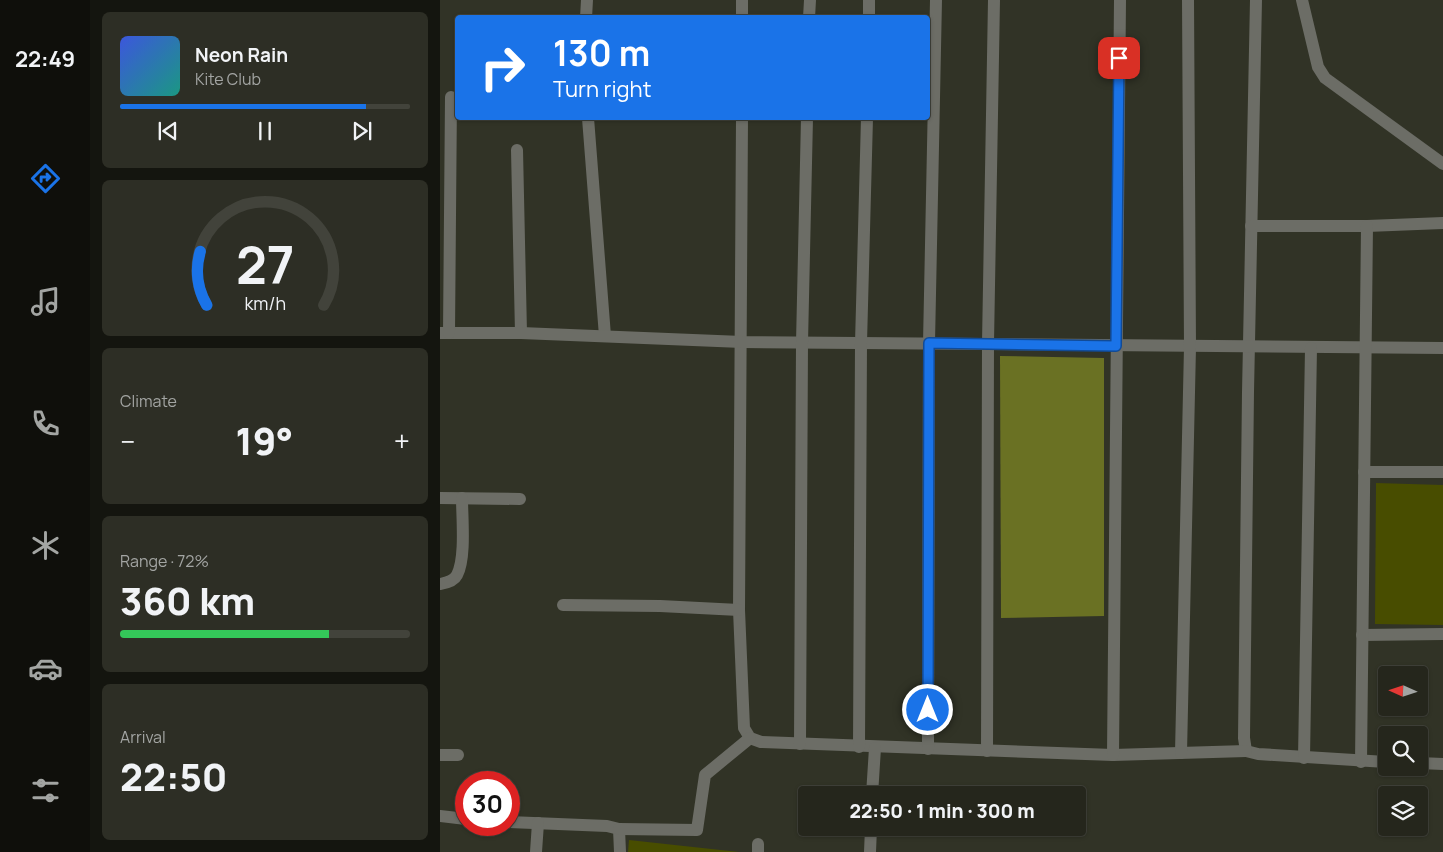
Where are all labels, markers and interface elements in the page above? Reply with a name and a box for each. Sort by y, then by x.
text: 130 m [553,29,650,77]
icon: right [470,35,535,100]
pin [1098,37,1140,79]
text: Neon Rain [195,42,288,68]
text: 22:49 [15,44,75,74]
icon: arrive [1105,44,1133,72]
text: Kite Club [195,68,261,90]
text: Turn right [553,74,651,104]
icon: previous [154,117,182,145]
icon: pause [251,117,279,145]
icon: next [348,117,376,145]
icon: directions [28,161,63,196]
text: 27 [236,229,294,300]
icon: music [28,284,63,319]
text: km/h [244,291,286,315]
text: Climate [120,390,177,412]
icon: phone [28,406,63,441]
text: 19° [235,414,293,466]
text: − [120,422,135,460]
text: + [394,422,410,460]
icon: climate [28,528,63,563]
text: Range · 72% [120,550,209,572]
text: 360 km [120,574,255,626]
icon: car [28,651,63,686]
north arrow [1378,666,1428,716]
map controls [1378,666,1428,836]
position arrow [901,683,953,735]
text: Arrival [120,726,166,748]
button: search [1378,726,1428,776]
text: 22:50 [120,750,227,802]
speed limit sign: 30 [455,771,520,836]
icon: filters [28,773,63,808]
button: layers [1378,786,1428,836]
text: 22:50 · 1 min · 300 m [849,798,1035,824]

